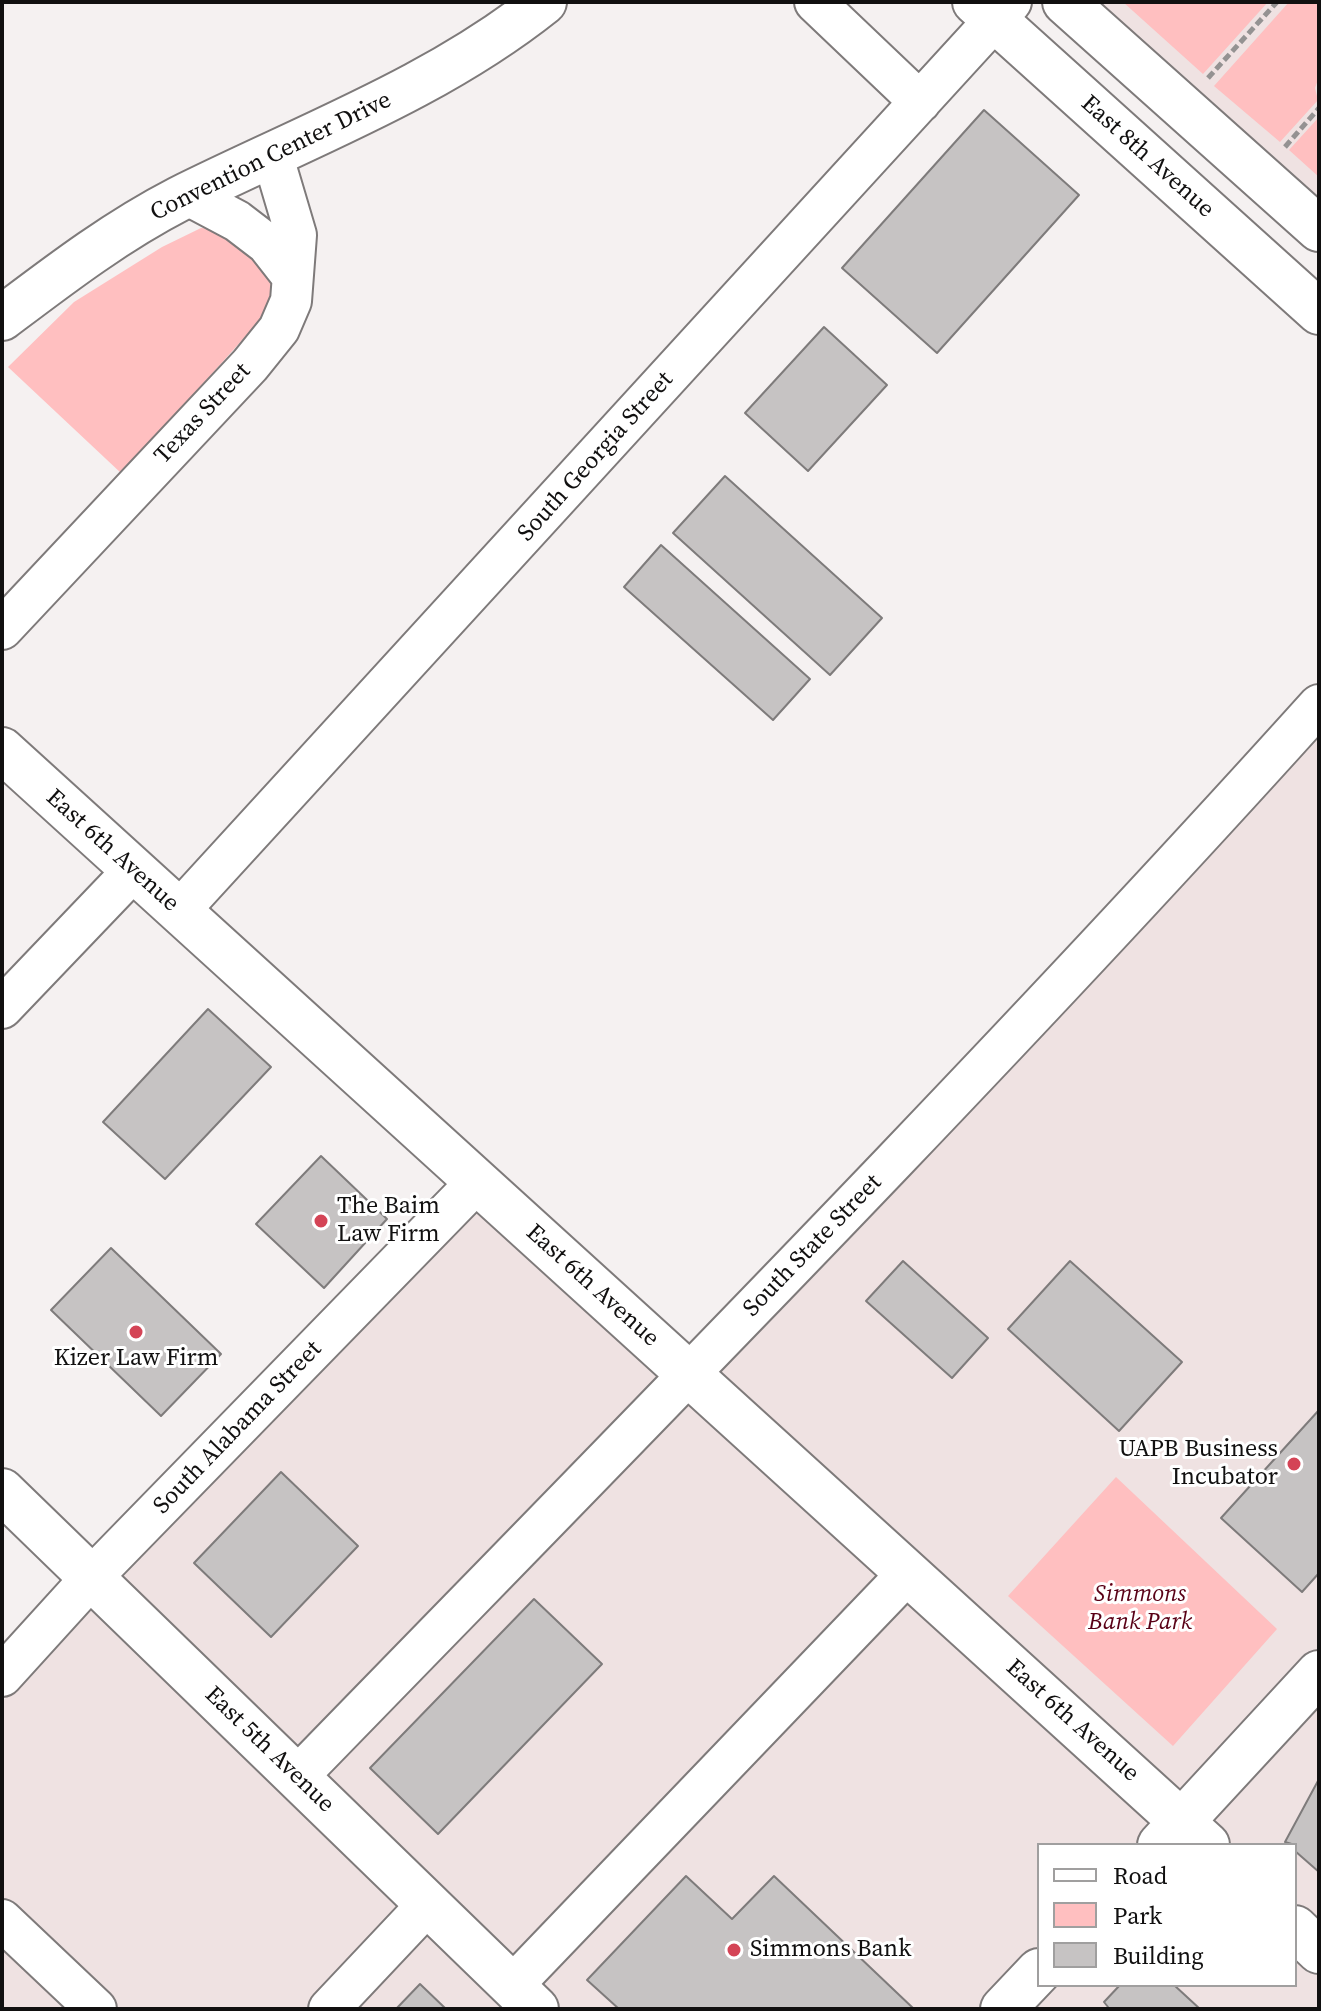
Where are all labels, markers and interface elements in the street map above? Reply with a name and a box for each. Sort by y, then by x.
street label: Convention Center Drive [146,86,396,228]
street label: East 8th Avenue [1075,90,1219,224]
street label: Texas Street [149,358,257,470]
street label: South Georgia Street [512,366,680,548]
street label: East 6th Avenue [40,784,184,918]
street label: South State Street [738,1169,888,1323]
place label: The Baim Law Firm [337,1193,440,1249]
marker: The Baim Law Firm [312,1212,330,1230]
street label: East 6th Avenue [520,1219,664,1353]
marker: Kizer Law Firm [127,1323,145,1341]
street label: South Alabama Street [148,1335,328,1521]
place label: Kizer Law Firm [54,1345,218,1373]
place label: UAPB Business Incubator [1118,1436,1278,1492]
marker: UAPB Business Incubator [1285,1455,1303,1473]
park label: Simmons Bank Park [1088,1581,1192,1637]
street label: East 6th Avenue [1000,1654,1144,1788]
street label: East 5th Avenue [198,1681,340,1819]
legend [1037,1843,1297,1987]
text: Road [1113,1859,1167,1892]
text: Park [1113,1899,1162,1932]
place label: Simmons Bank [750,1936,911,1964]
text: Building [1113,1939,1204,1972]
marker: Simmons Bank [725,1941,743,1959]

